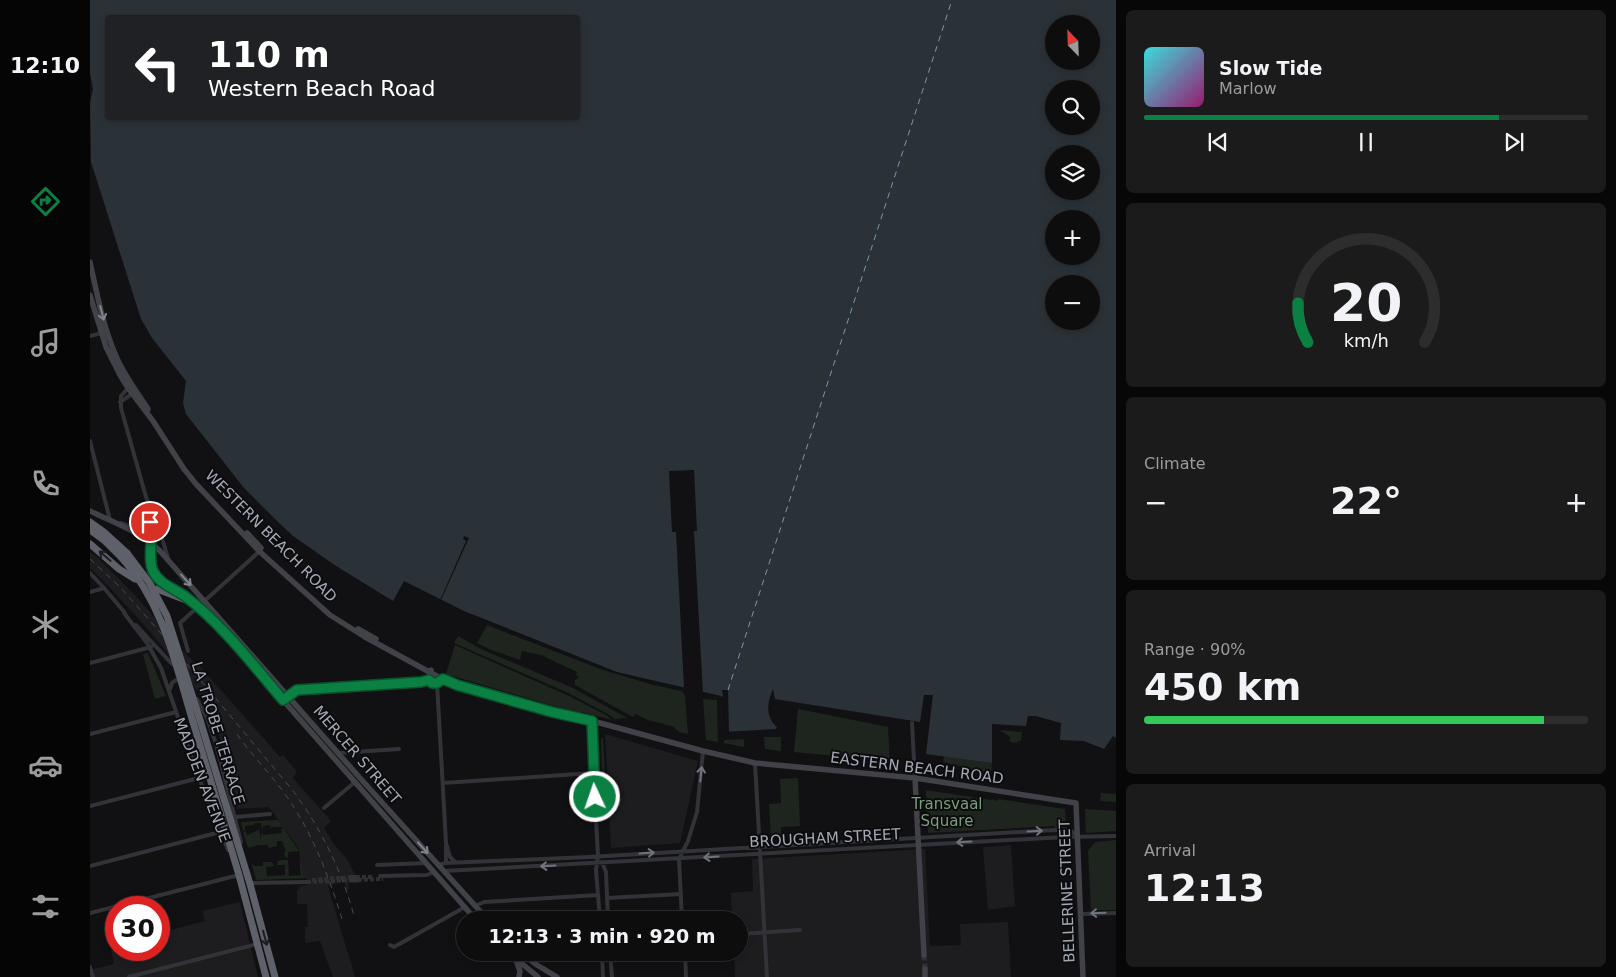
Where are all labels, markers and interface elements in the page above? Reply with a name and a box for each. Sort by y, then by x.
north arrow [1045,15,1100,70]
map controls [1045,15,1100,330]
icon: left [125,35,190,100]
text: 110 m [208,35,330,75]
text: 12:10 [10,53,80,78]
text: Slow Tide [1219,57,1322,79]
text: Western Beach Road [208,76,436,101]
text: Marlow [1219,79,1277,98]
button: search [1045,80,1100,135]
icon: previous [1204,128,1232,156]
icon: pause [1352,128,1380,156]
icon: next [1500,128,1528,156]
button: layers [1045,145,1100,200]
icon: directions [28,184,63,219]
button: + [1045,210,1100,265]
text: 20 [1330,273,1402,333]
button: − [1045,275,1100,330]
one-way arrow [98,304,107,320]
icon: music [28,325,63,360]
text: km/h [1343,330,1389,351]
text: Climate [1144,454,1206,473]
icon: phone [28,466,63,501]
street label: WESTERN BEACH ROAD [201,466,341,606]
text: 22° [1330,479,1402,523]
text: − [1144,486,1167,519]
text: + [1565,486,1588,519]
pin [129,501,171,543]
icon: arrive [136,508,164,536]
one-way arrow [98,551,111,562]
one-way arrow [181,574,192,587]
icon: climate [28,607,63,642]
text: Range · 90% [1144,640,1246,659]
street label: LA TROBE TERRACE [188,659,248,807]
text: 450 km [1144,665,1301,709]
street label: MERCER STREET [309,702,405,808]
street label: MADDEN AVENUE [170,715,234,845]
icon: car [28,748,63,783]
street label: EASTERN BEACH ROAD [829,748,1005,788]
one-way arrow [697,766,706,782]
position arrow [568,770,620,822]
park label: Transvaal Square [910,795,983,830]
street label: BELLERINE STREET [1055,818,1078,963]
street label: BROUGHAM STREET [749,825,902,851]
one-way arrow [1027,826,1043,835]
one-way arrow [956,838,972,847]
text: Arrival [1144,841,1196,860]
one-way arrow [418,842,429,855]
one-way arrow [639,848,655,857]
one-way arrow [704,852,720,861]
one-way arrow [541,861,557,870]
text: 12:13 [1144,866,1265,910]
icon: filters [28,889,63,924]
speed limit sign: 30 [105,896,170,961]
one-way arrow [1091,909,1107,918]
text: 12:13 · 3 min · 920 m [488,925,716,947]
one-way arrow [261,930,271,946]

